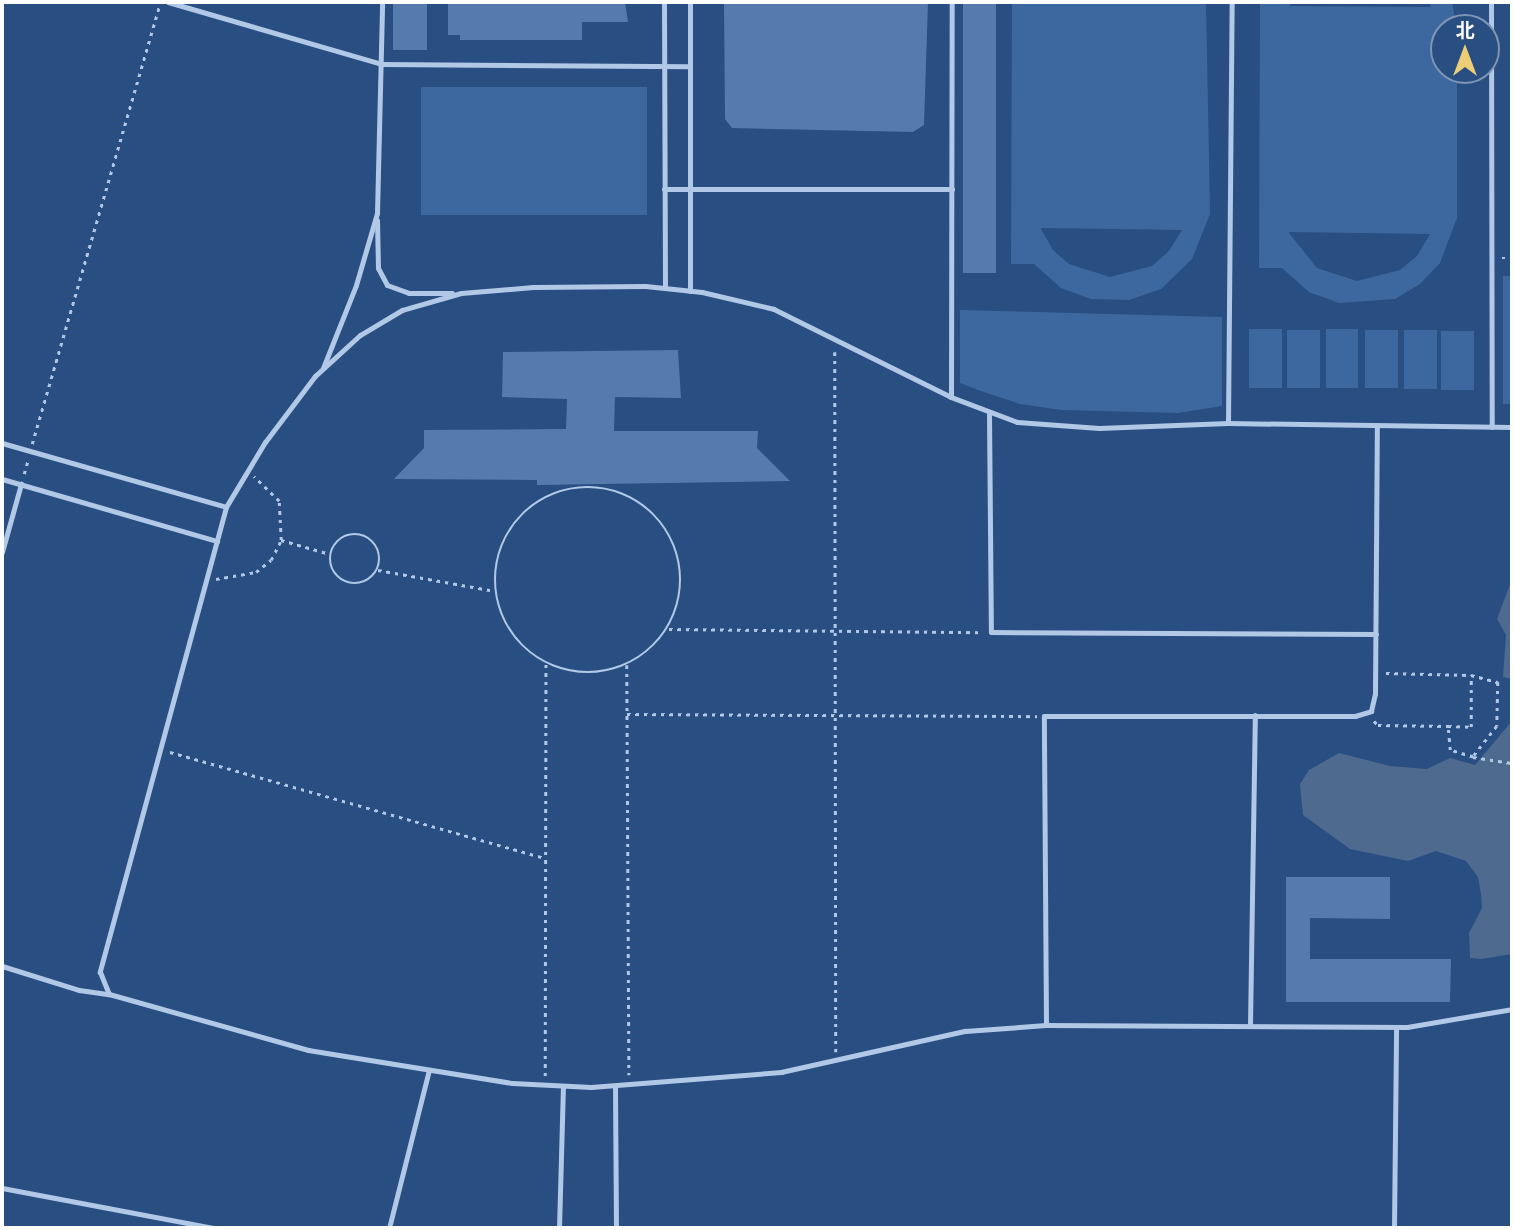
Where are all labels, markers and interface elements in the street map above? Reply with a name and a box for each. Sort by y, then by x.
north arrow [1430,14,1500,84]
text: 北 [1455,18,1475,41]

